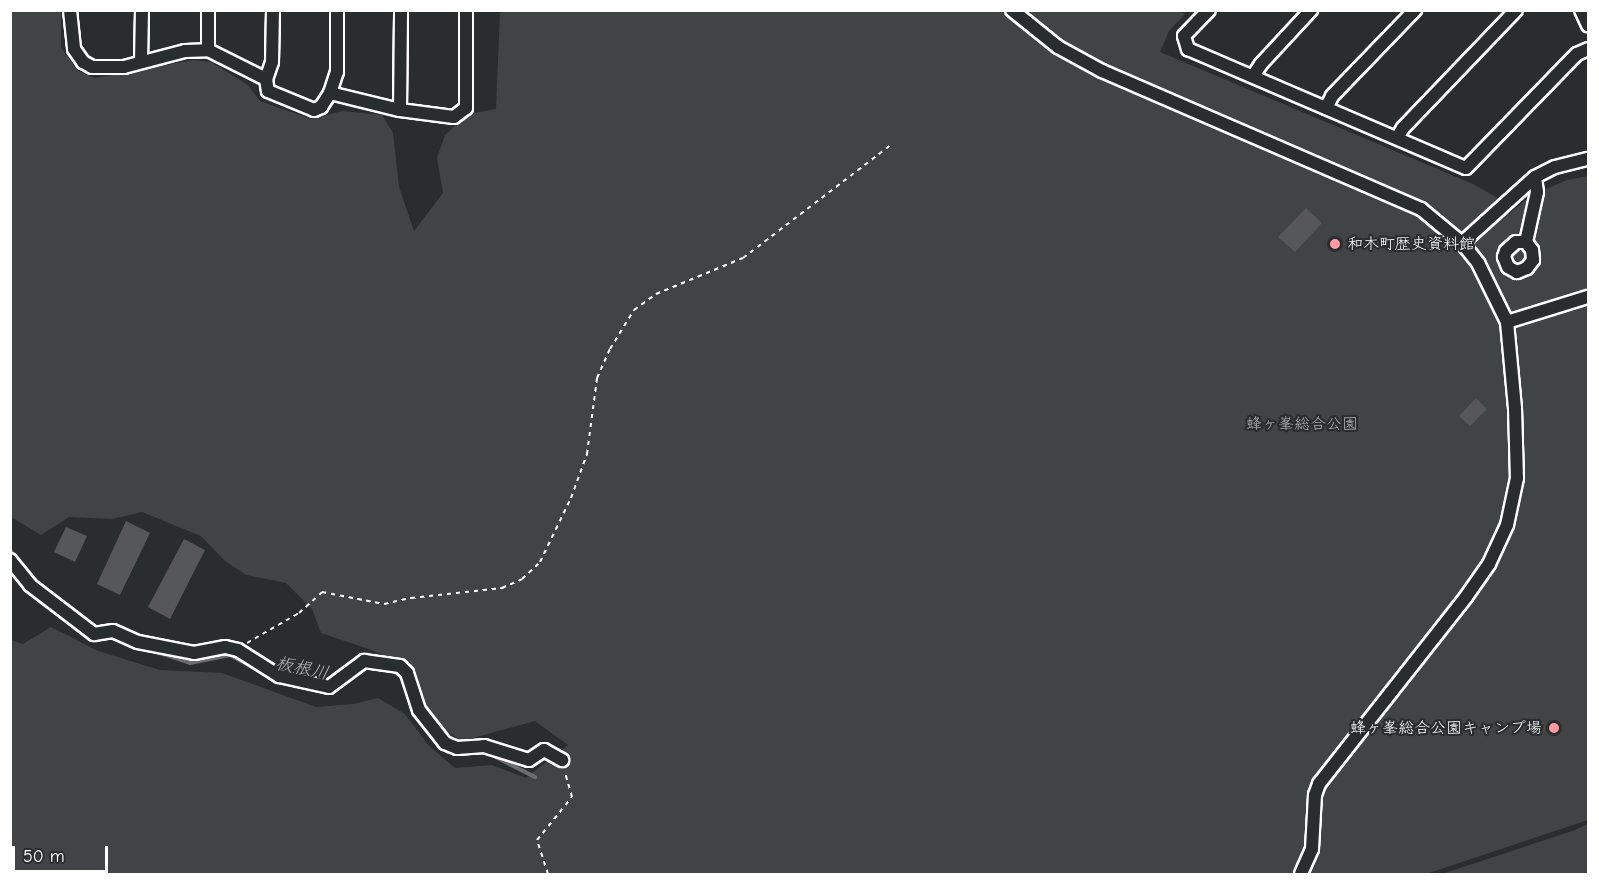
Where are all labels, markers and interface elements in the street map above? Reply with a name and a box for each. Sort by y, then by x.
place label: 和木町歴史資料館 [1347,234,1475,254]
marker: 和木町歴史資料館 [1328,237,1342,251]
park label: 蜂ヶ峯総合公園 [1246,414,1358,434]
water label: 板根川 [273,653,331,685]
place label: 蜂ヶ峯総合公園キャンプ場 [1350,718,1542,738]
marker: 蜂ヶ峯総合公園キャンプ場 [1547,721,1561,735]
scale bar [15,834,111,872]
text: 50 m [23,846,65,867]

